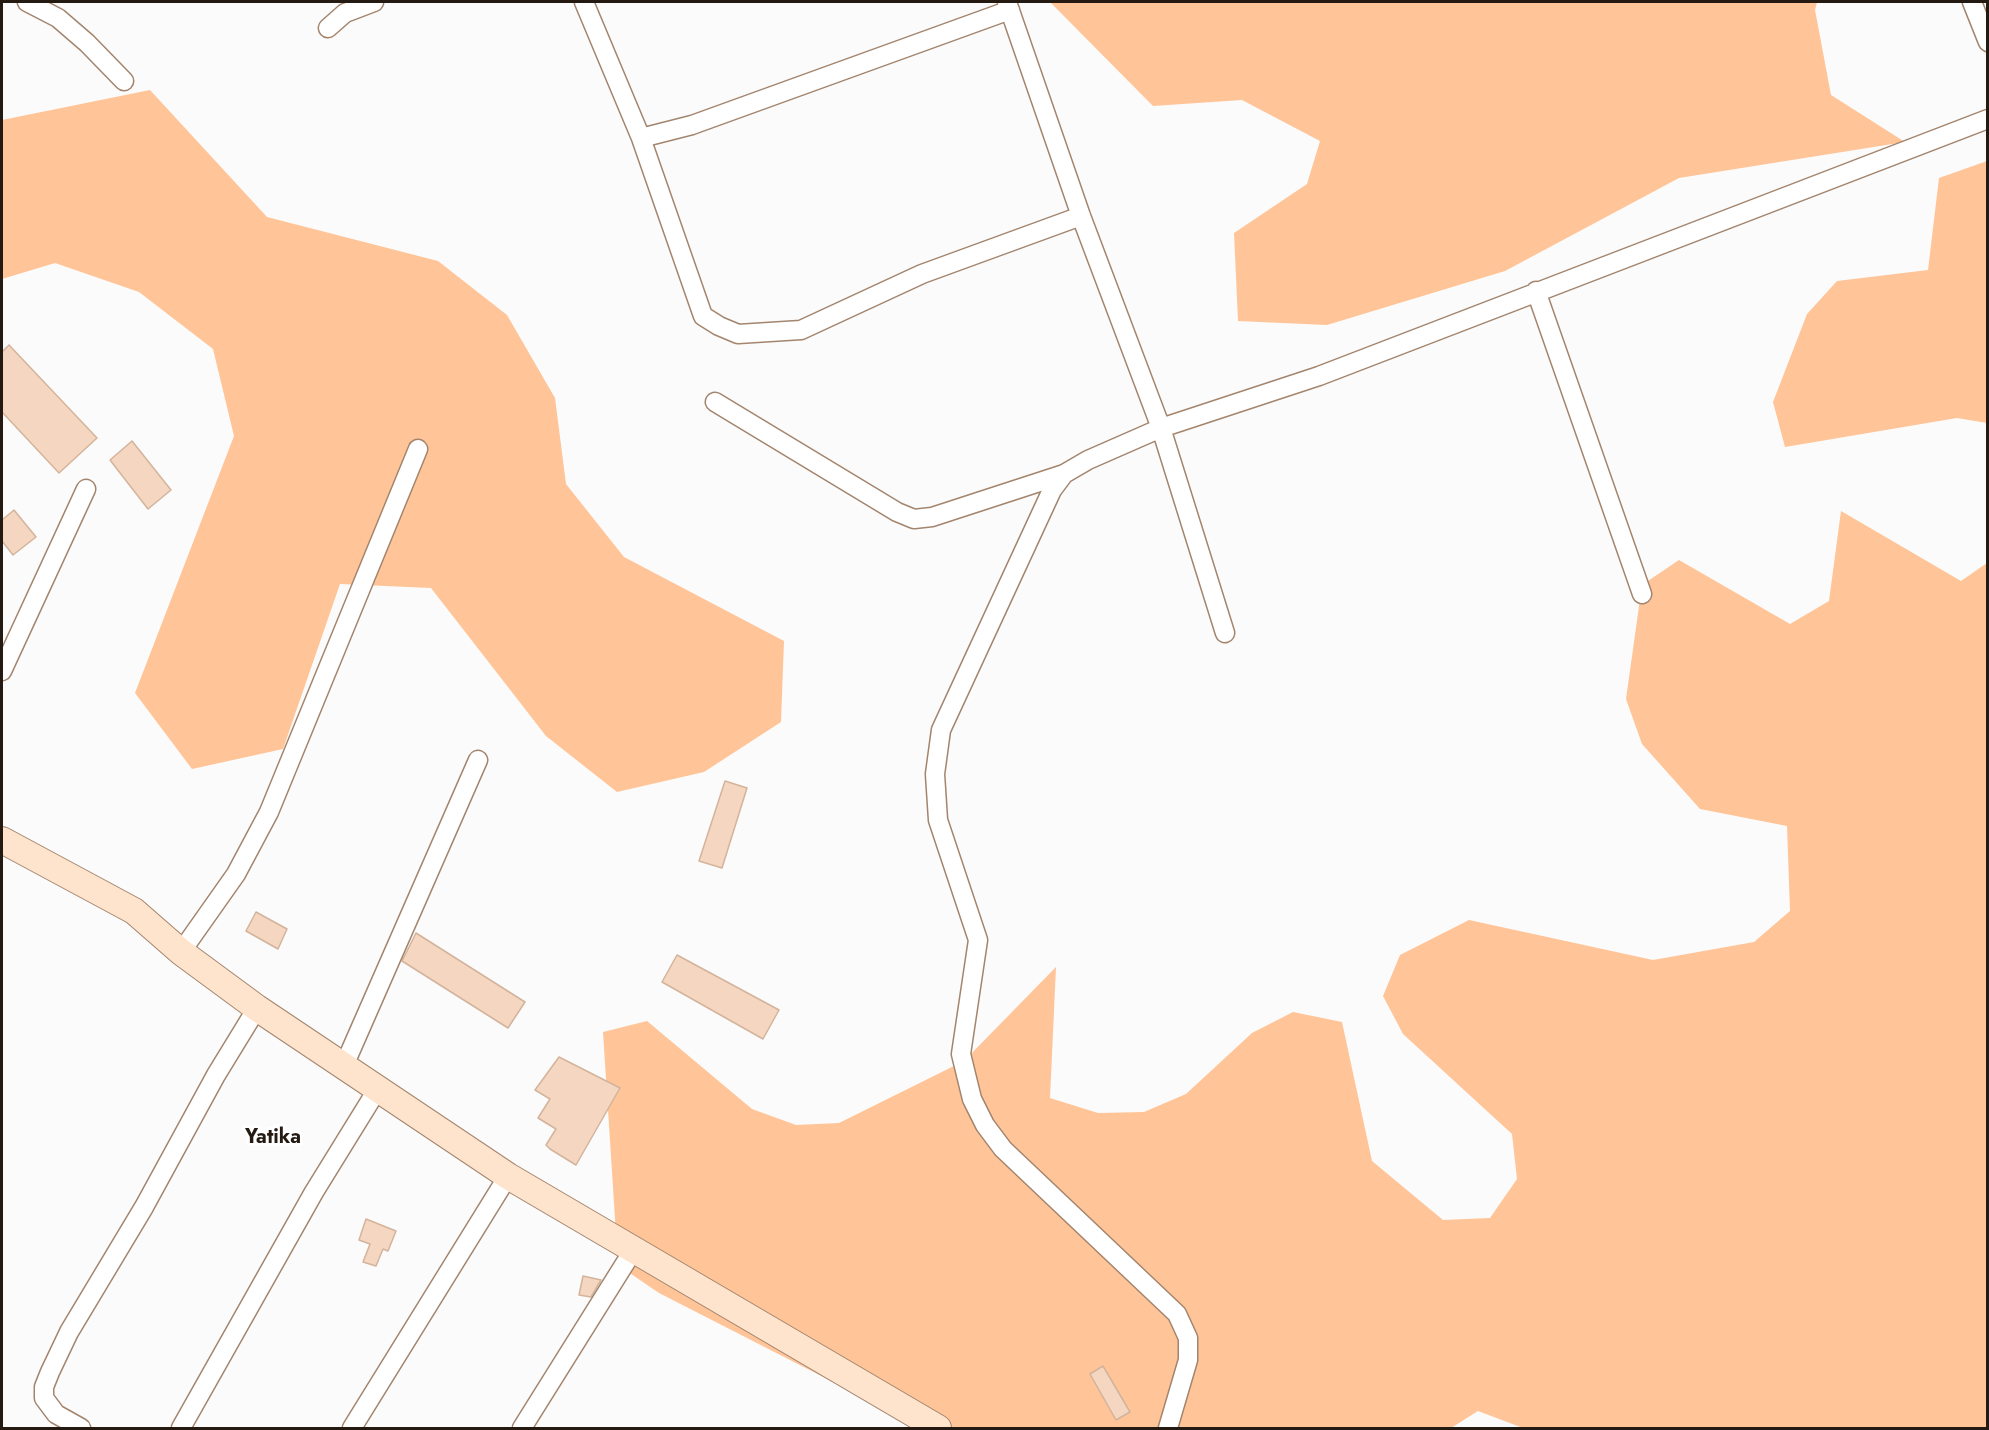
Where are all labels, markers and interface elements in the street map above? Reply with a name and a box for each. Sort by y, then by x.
district label: Yatika [245,1126,301,1150]

